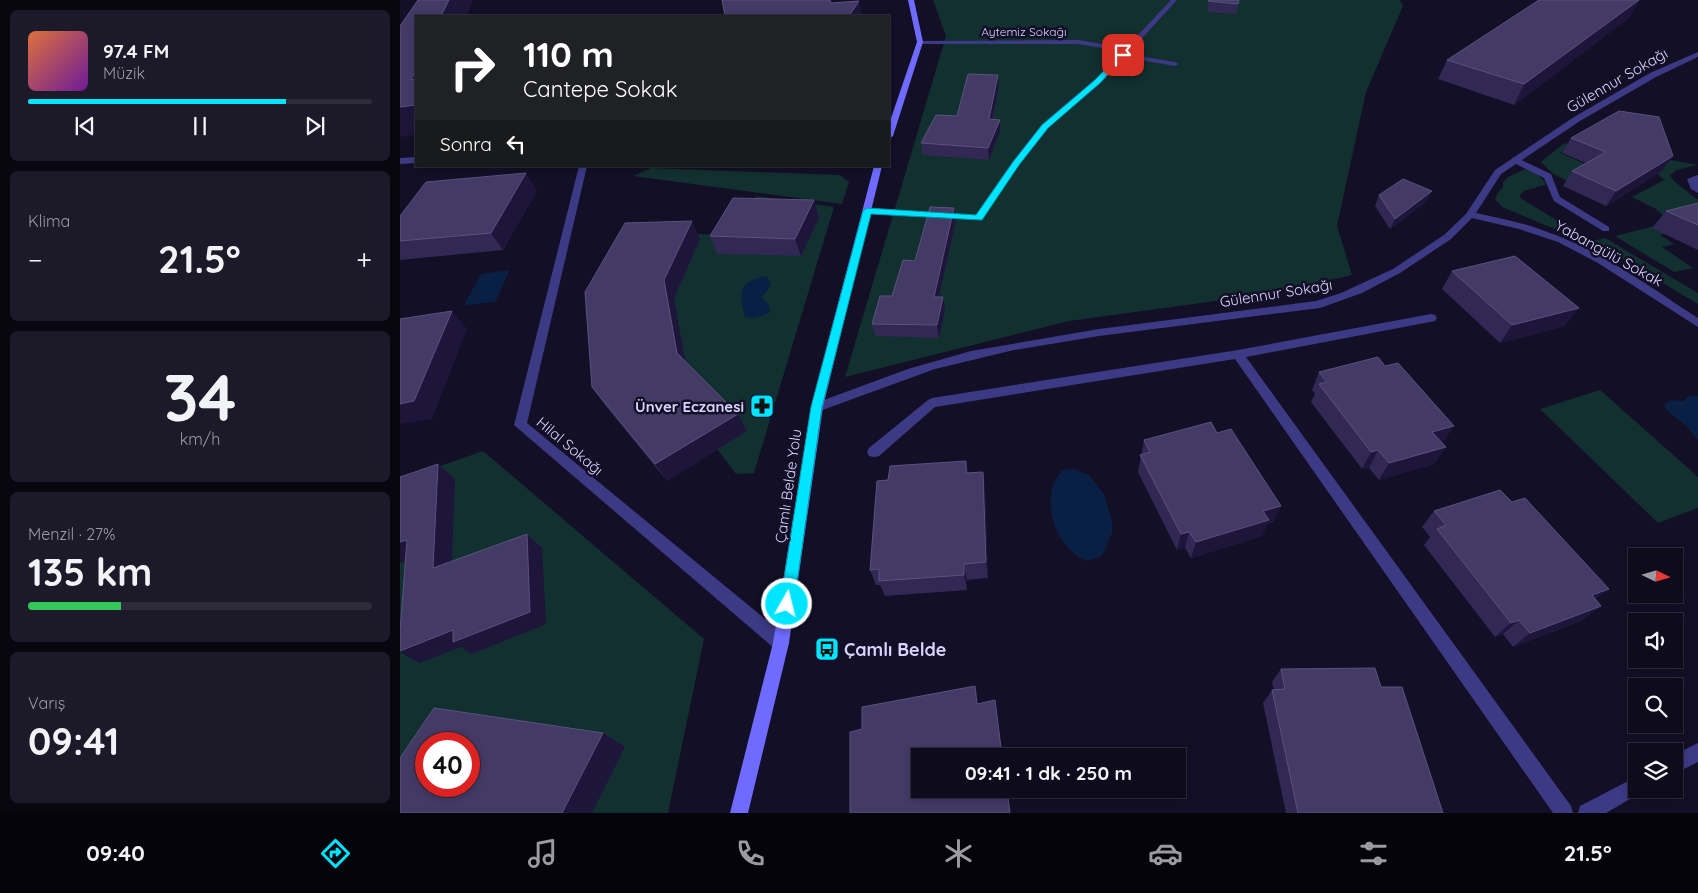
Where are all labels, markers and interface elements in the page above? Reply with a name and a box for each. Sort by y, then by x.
street label: Aytemiz Sokağı [981,24,1067,39]
text: 110 m [523,32,614,76]
pin [1102,34,1144,76]
icon: right [440,35,505,100]
text: 97.4 FM [103,39,169,63]
icon: arrive [1109,41,1137,69]
street label: Gülennur Sokağı [1563,43,1671,117]
text: Müzik [103,63,145,83]
text: Cantepe Sokak [523,75,677,103]
icon: previous [71,112,99,140]
icon: pause [186,112,214,140]
icon: next [301,112,329,140]
icon: left [502,130,530,158]
text: Sonra [440,132,492,156]
text: Klima [28,211,70,231]
street label: Yabangülü Sokak [1552,216,1666,290]
text: 21.5° [158,235,241,283]
text: − [28,242,43,277]
text: + [356,242,372,277]
street label: Gülennur Sokağı [1218,275,1334,311]
text: 34 [163,356,237,437]
pharmacy icon: Ünver Eczanesi [749,393,775,419]
place label: Ünver Eczanesi [635,397,744,416]
street label: Hilal Sokağı [533,413,607,479]
street label: Çamlı Belde Yolu [771,428,805,544]
text: km/h [180,429,220,449]
text: Menzil · 27% [28,524,115,544]
text: 135 km [28,548,152,596]
north arrow [1628,548,1682,602]
map controls [1628,548,1683,798]
position arrow [760,577,812,629]
button: sound [1628,613,1683,668]
bus stop icon: Çamlı Belde [814,636,840,662]
place label: Çamlı Belde [844,638,946,661]
button: search [1628,678,1683,733]
text: Varış [28,693,65,713]
text: 09:41 [28,717,119,765]
speed limit sign: 40 [415,732,480,797]
button: layers [1628,743,1683,798]
text: 09:41 · 1 dk · 250 m [965,761,1132,785]
icon: directions [318,836,353,871]
icon: music [525,836,560,871]
icon: phone [733,836,768,871]
icon: climate [941,836,976,871]
icon: car [1148,836,1183,871]
icon: filters [1356,836,1391,871]
text: 09:40 [86,839,145,867]
text: 21.5° [1564,839,1612,867]

